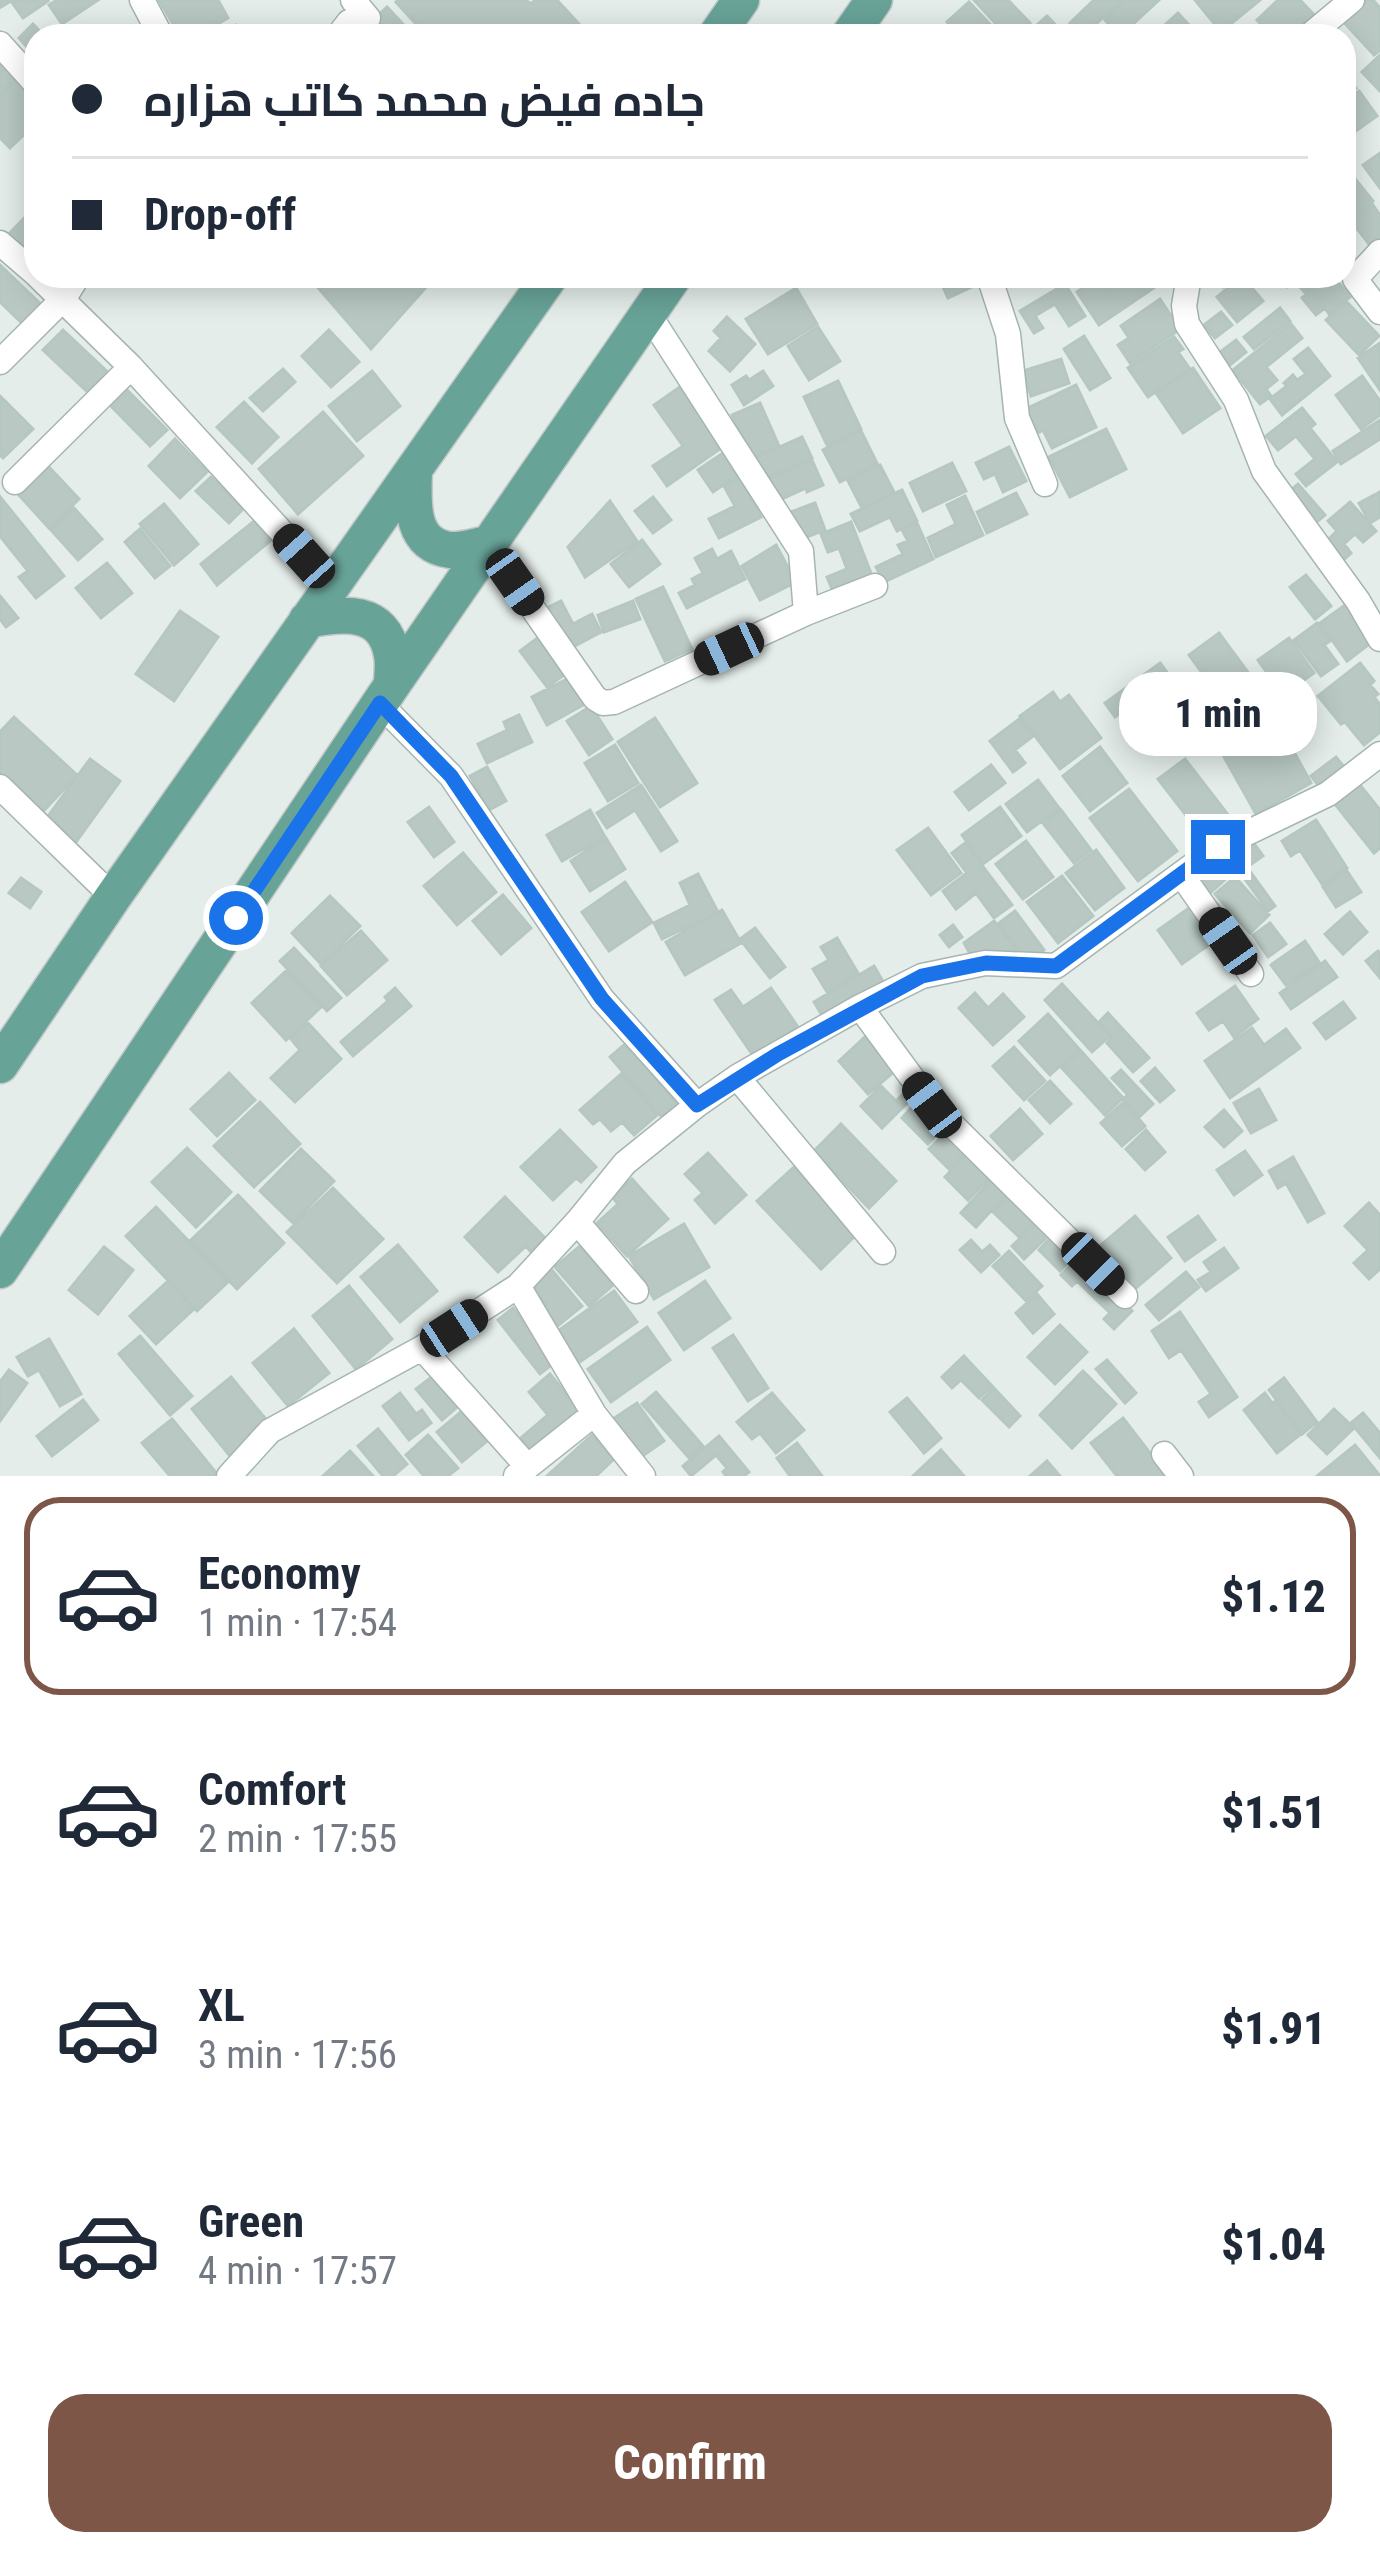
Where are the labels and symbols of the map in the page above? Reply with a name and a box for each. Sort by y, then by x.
car [267,517,341,595]
car [480,542,550,622]
car [689,617,769,681]
callout: 1 min [1119,673,1317,757]
route end [1191,820,1245,874]
route start [209,891,263,945]
car [1193,901,1263,981]
car [896,1065,968,1145]
car [1055,1226,1131,1302]
car [414,1293,494,1363]

